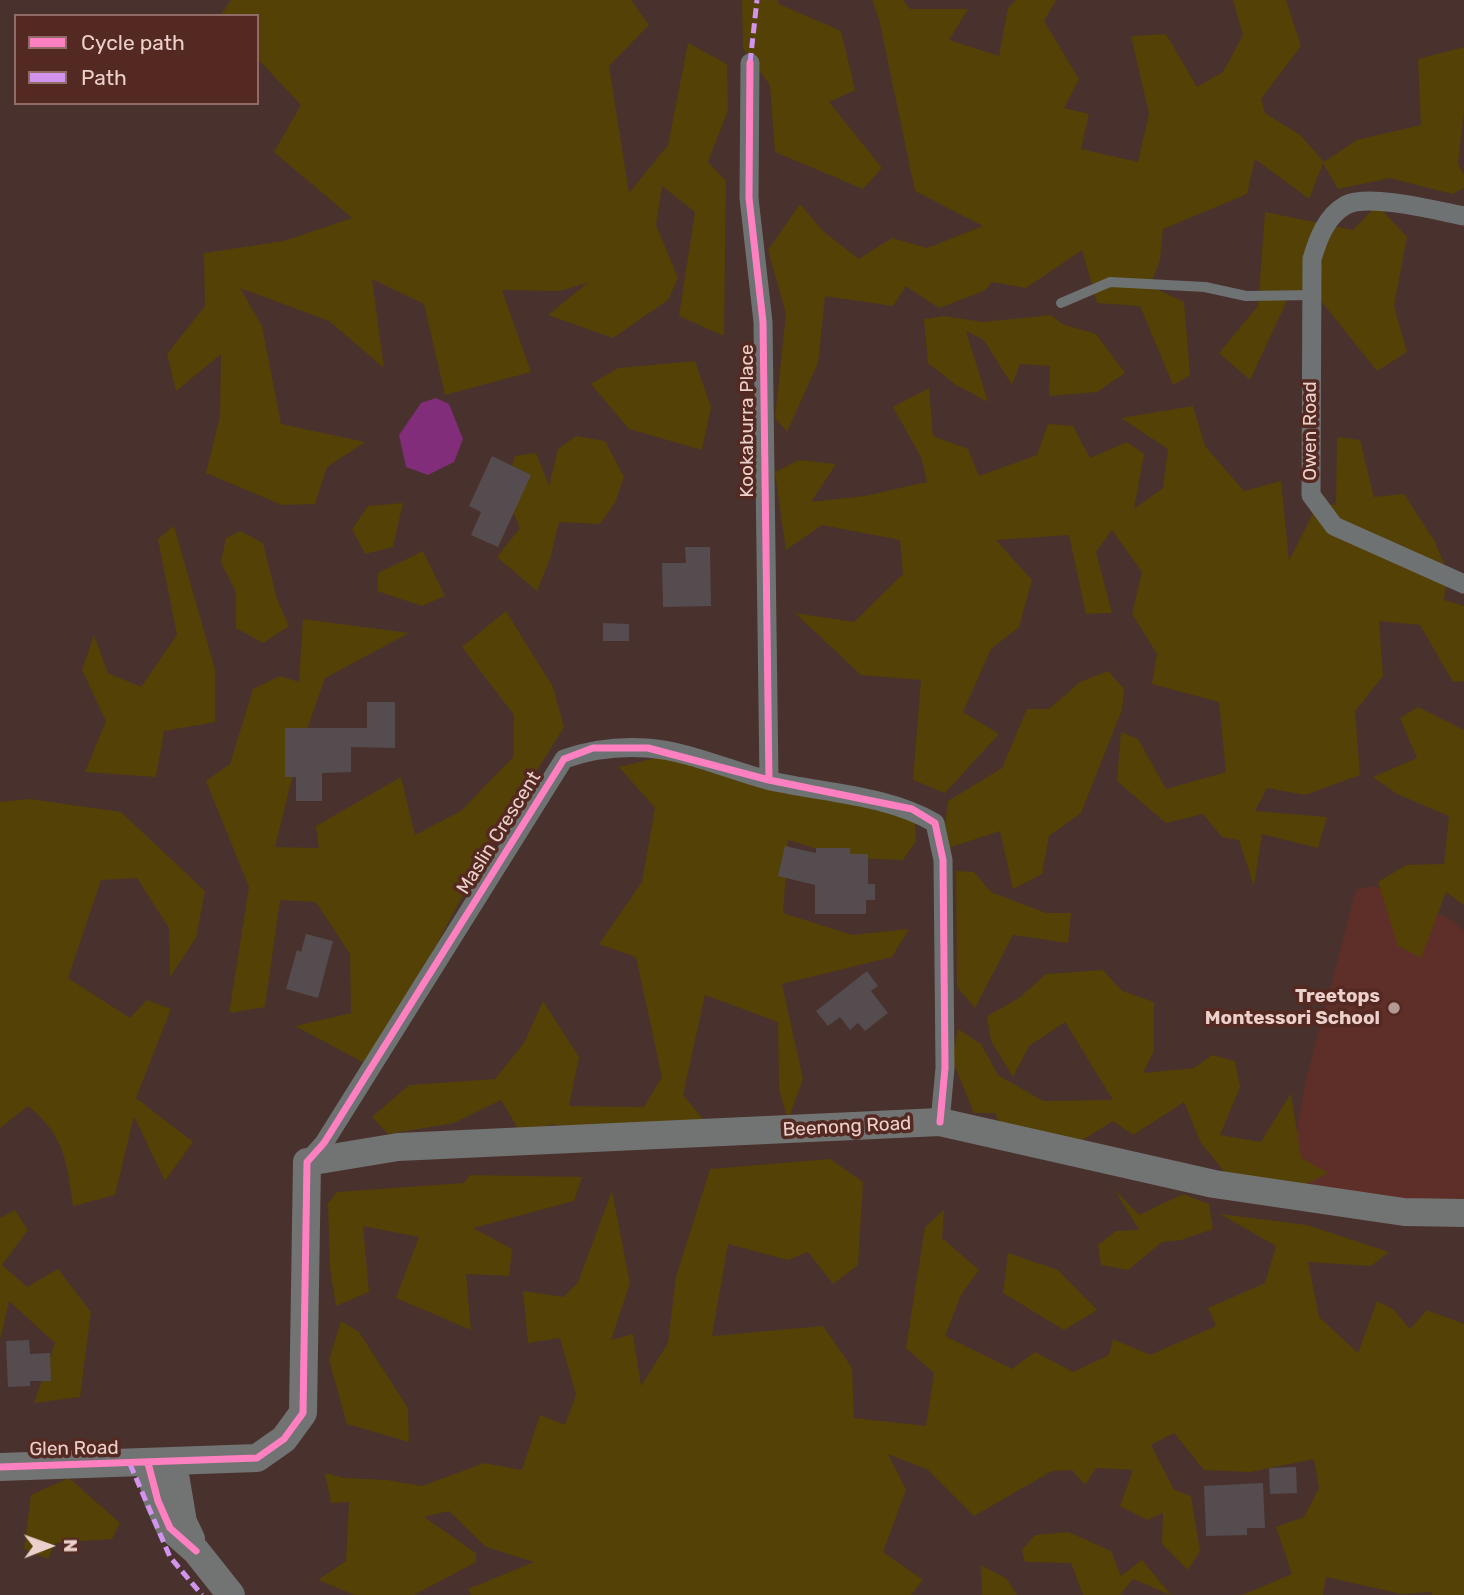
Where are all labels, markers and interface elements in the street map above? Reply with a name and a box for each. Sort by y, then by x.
legend [14,14,259,105]
text: Cycle path [81,30,185,55]
text: Path [81,65,127,90]
street label: Kookaburra Place [737,344,759,498]
street label: Owen Road [1300,381,1322,481]
street label: Maslin Crescent [452,767,546,899]
place label: Treetops Montessori School [1205,986,1380,1030]
marker: Treetops Montessori School [1386,1000,1402,1016]
street label: Beenong Road [782,1112,912,1142]
street label: Glen Road [29,1437,119,1461]
north arrow [14,1511,84,1581]
text: N [59,1539,82,1553]

